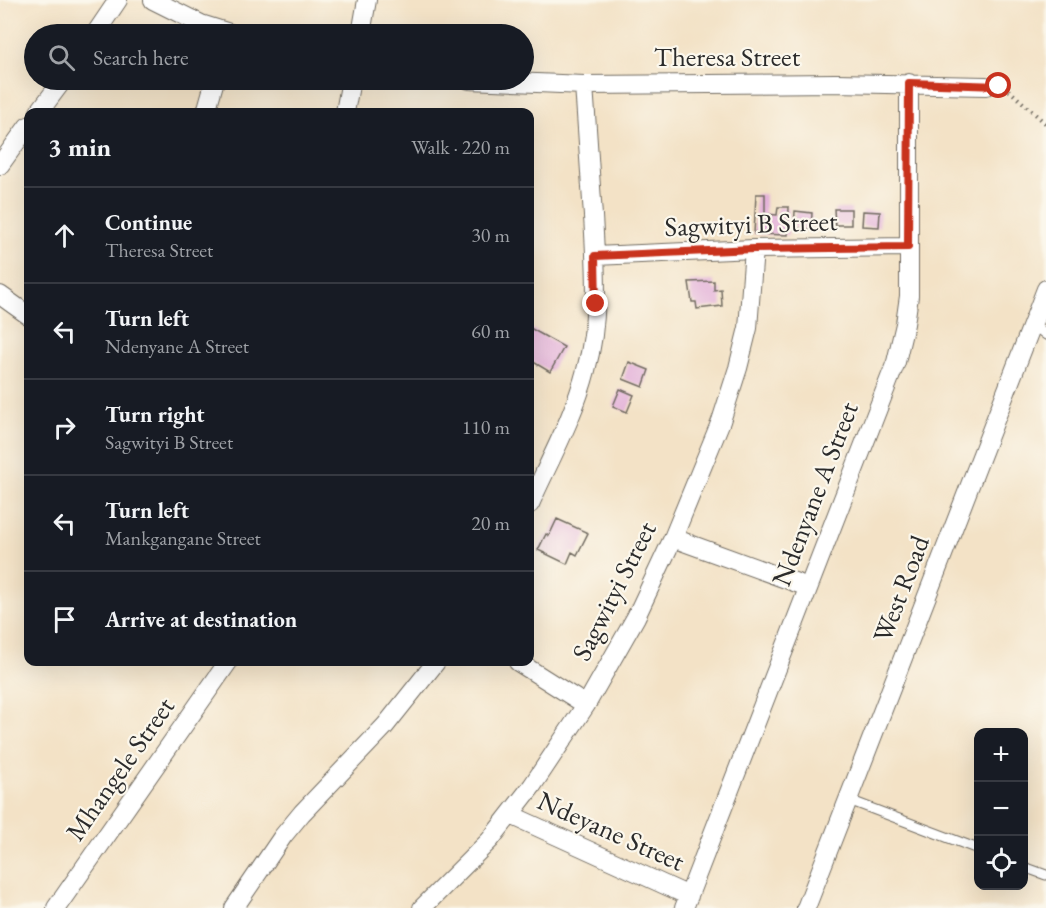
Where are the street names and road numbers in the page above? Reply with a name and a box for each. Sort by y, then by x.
street label: Theresa Street [654,39,801,74]
street label: Sagwityi B Street [664,203,839,244]
street label: Ndenyane A Street [763,396,866,591]
street label: Sagwityi Street [563,515,664,666]
street label: West Road [864,530,937,647]
street label: Mhangele Street [57,690,182,847]
street label: Ndeyane Street [532,783,691,879]

